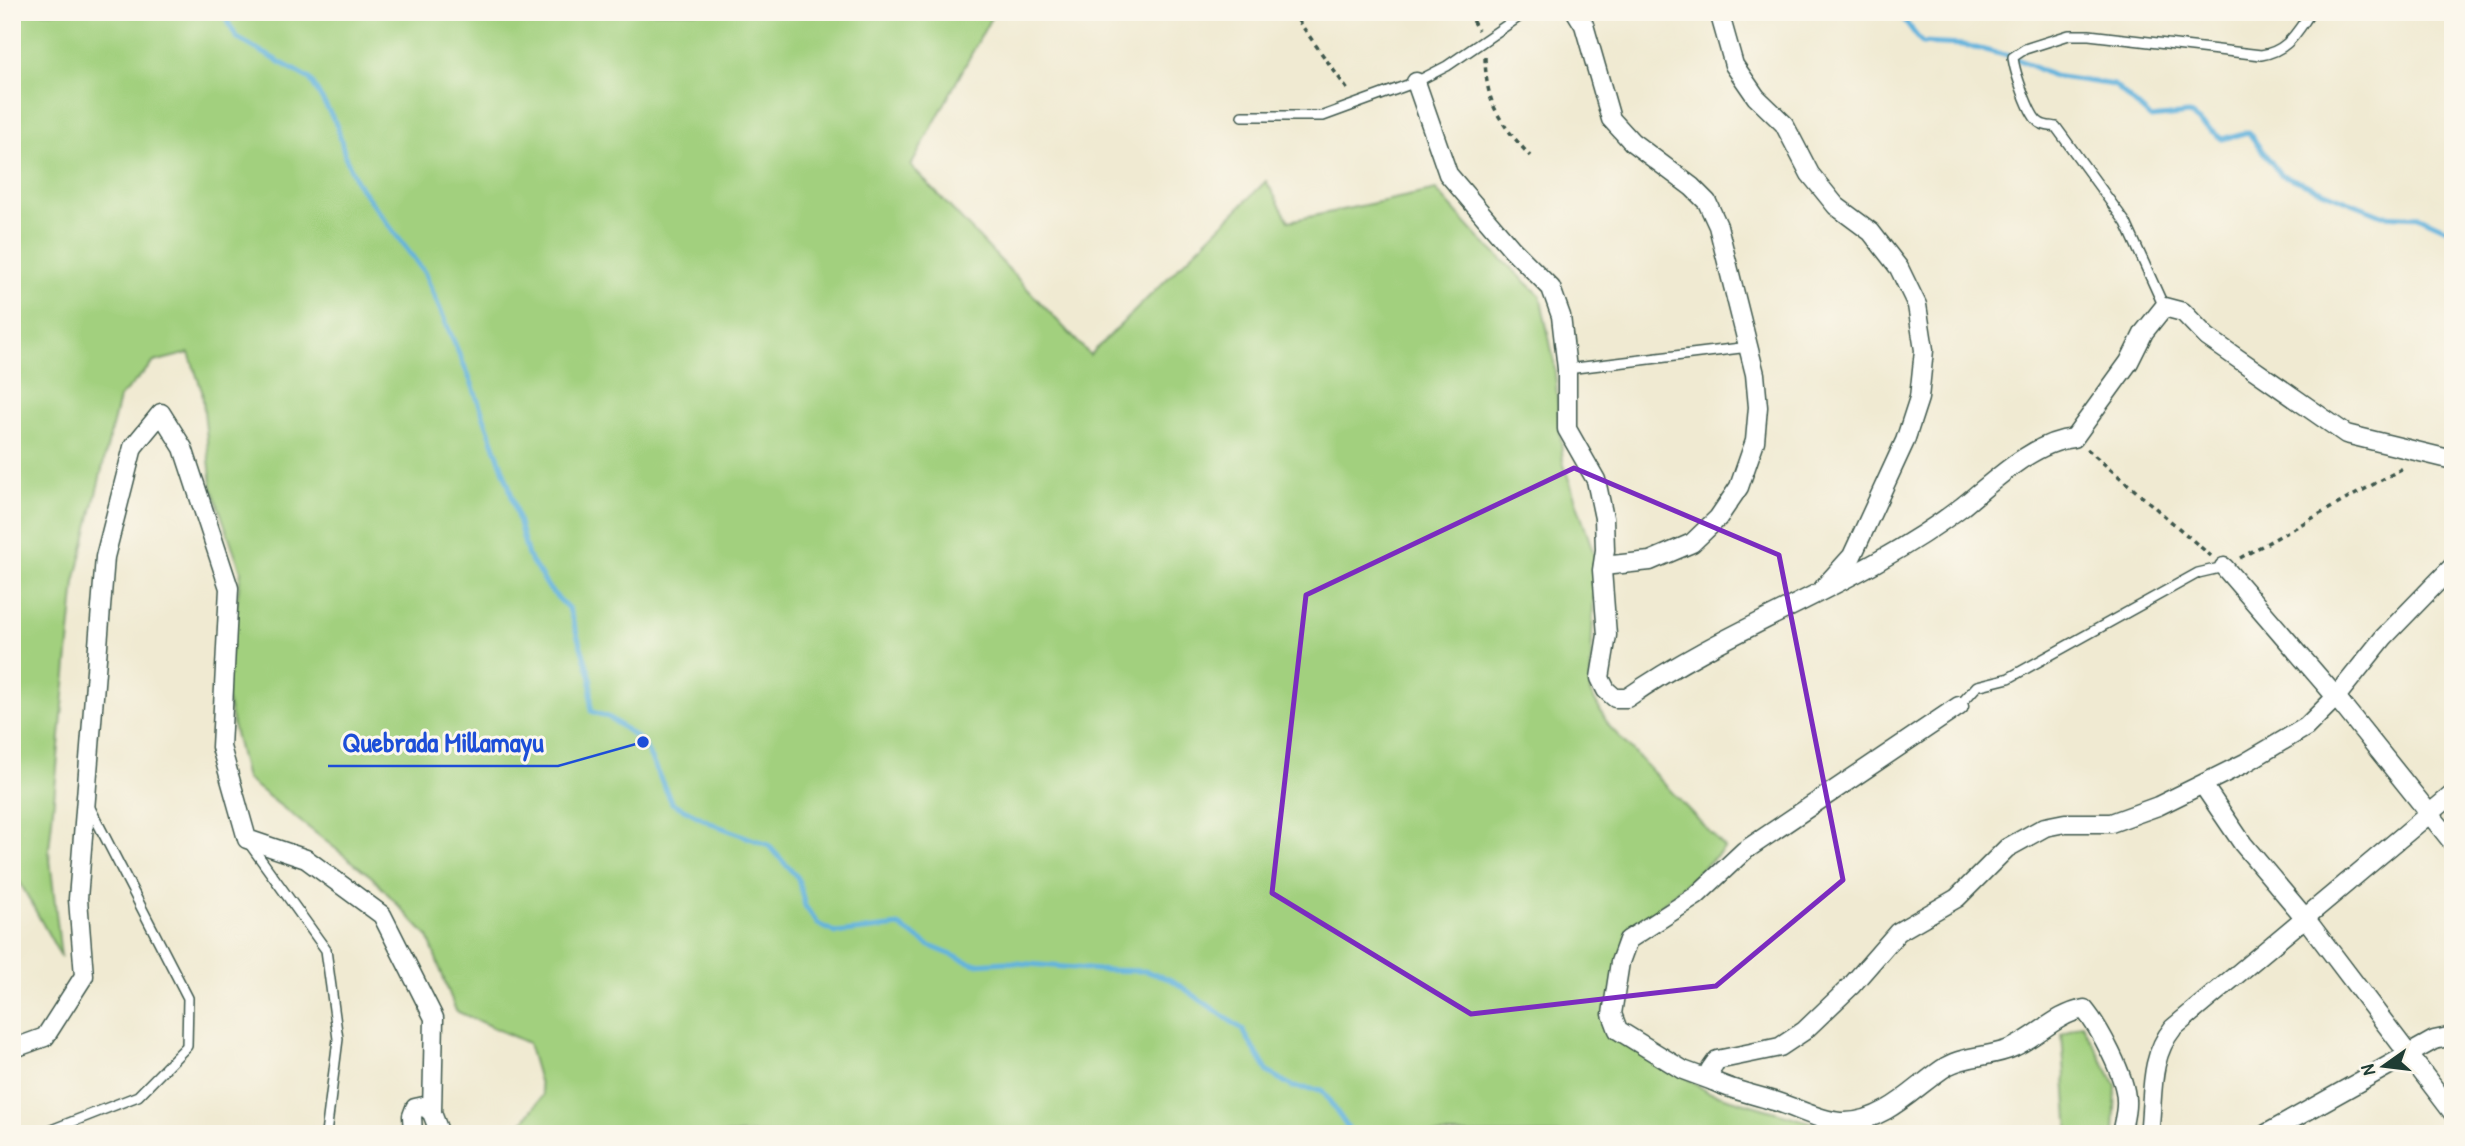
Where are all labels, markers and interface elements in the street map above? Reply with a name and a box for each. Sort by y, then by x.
callout: Quebrada Millamayu [328,717,558,766]
text: Quebrada Millamayu [342,723,544,762]
north arrow [2350,1030,2420,1100]
text: N [2354,1062,2381,1078]

